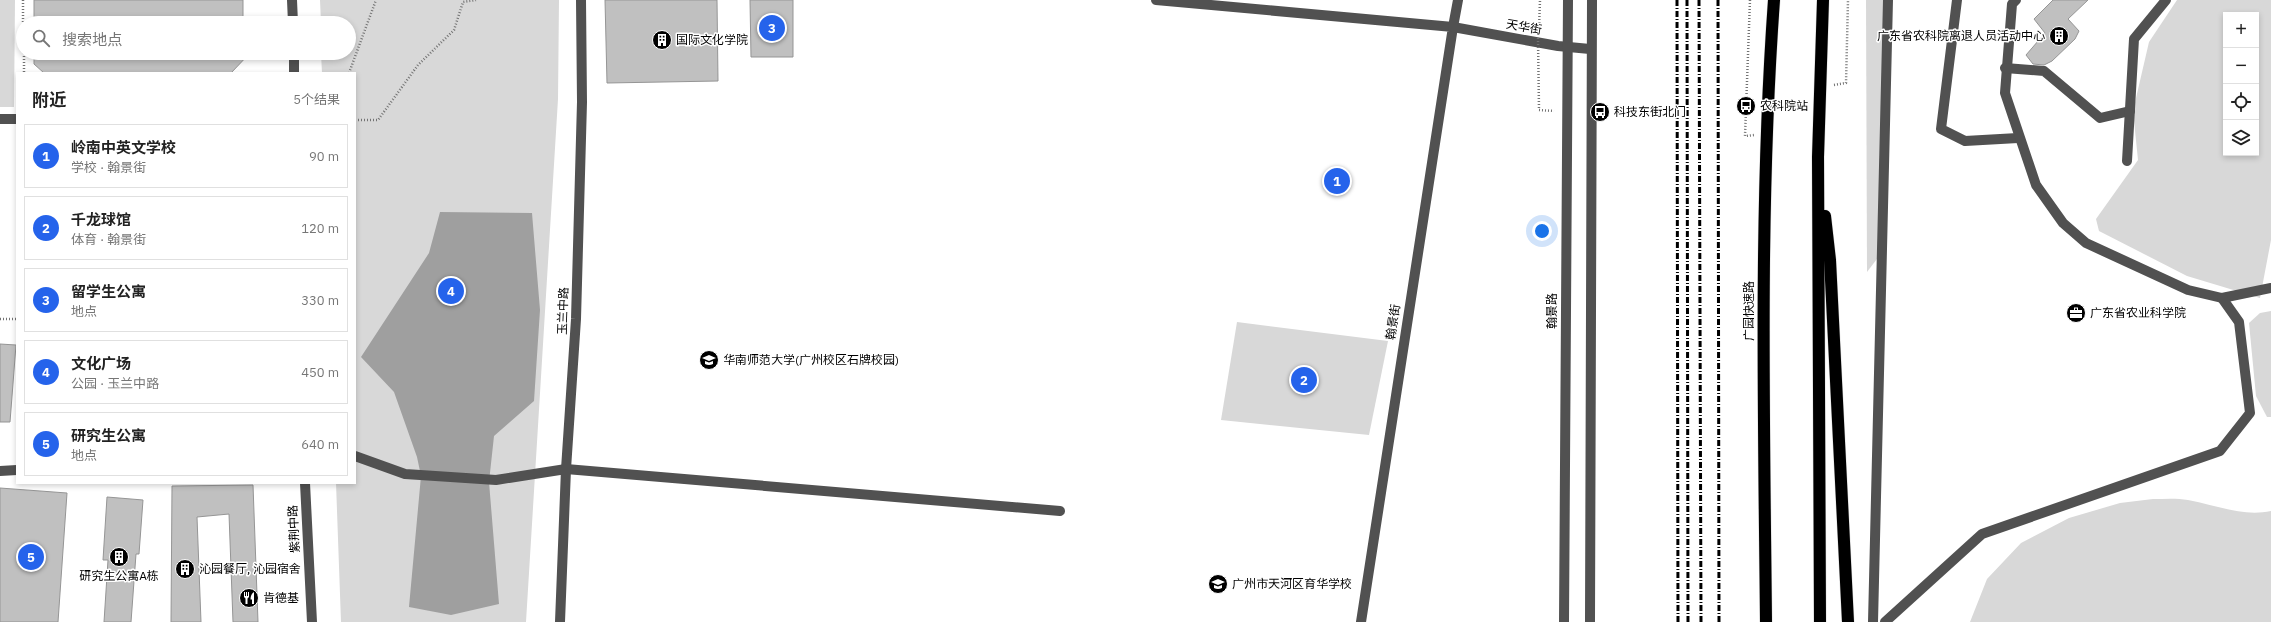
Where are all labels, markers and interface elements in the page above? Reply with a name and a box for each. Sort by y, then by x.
map controls [2223,12,2259,156]
button: + [2223,12,2259,48]
pin: 3 [759,13,785,43]
search box [16,16,356,60]
street label: 天华街 [1505,16,1543,37]
building icon: 广东省农科院离退人员活动中心 [2048,25,2070,47]
icon: search [30,27,52,49]
place label: 广东省农科院离退人员活动中心 [1877,28,2045,43]
building icon: 国际文化学院 [651,29,673,51]
text: 搜索地点 [62,30,122,49]
place label: 国际文化学院 [676,32,748,47]
button: − [2223,48,2259,84]
button: locate [2223,84,2259,120]
text: 附近 [32,89,66,111]
text: 5个结果 [293,91,340,108]
bus stop icon: 农科院站 [1735,95,1757,117]
place label: 农科院站 [1760,98,1808,113]
bus stop icon: 科技东街北门 [1589,101,1611,123]
place label: 科技东街北门 [1614,104,1686,119]
button: layers [2223,120,2259,156]
text: 岭南中英文学校 [71,138,176,157]
text: 1 [42,148,50,165]
text: 90 m [309,148,339,165]
text: 学校 · 翰景街 [71,159,146,176]
pin: 1 [1324,166,1350,196]
text: 千龙球馆 [71,210,131,229]
text: 2 [42,220,50,237]
text: 120 m [301,220,339,237]
your location [1532,221,1552,241]
text: 体育 · 翰景街 [71,231,146,248]
pin: 4 [438,276,464,306]
street label: 广园快速路 [1741,281,1756,341]
text: 留学生公寓 [71,282,146,301]
street label: 玉兰中路 [554,287,571,335]
text: 3 [42,292,50,309]
text: 330 m [301,292,339,309]
street label: 翰景路 [1544,293,1559,329]
office icon: 广东省农业科学院 [2065,302,2087,324]
text: 地点 [71,303,97,320]
street label: 翰景街 [1382,303,1403,341]
place label: 广东省农业科学院 [2090,305,2186,320]
school or university icon: 华南师范大学(广州校区石牌校园) [698,349,720,371]
place label: 华南师范大学(广州校区石牌校园) [723,352,899,367]
text: 文化广场 [71,354,131,373]
text: 4 [42,364,50,381]
text: 450 m [301,364,339,381]
pin: 2 [1291,365,1317,395]
text: 公园 · 玉兰中路 [71,375,159,392]
text: 研究生公寓 [71,426,146,445]
text: 5 [42,436,50,453]
text: 640 m [301,436,339,453]
text: 地点 [71,447,97,464]
street label: 紫荆中路 [285,505,302,553]
pin: 5 [18,542,44,572]
building icon: 研究生公寓A栋 [108,546,130,568]
building icon: 沁园餐厅, 沁园宿舍 [174,558,196,580]
place label: 沁园餐厅, 沁园宿舍 [199,561,301,576]
place label: 研究生公寓A栋 [79,568,159,583]
school or university icon: 广州市天河区育华学校 [1207,573,1229,595]
place label: 广州市天河区育华学校 [1232,576,1352,591]
restaurant icon: 肯德基 [238,587,260,609]
place label: 肯德基 [263,590,299,605]

